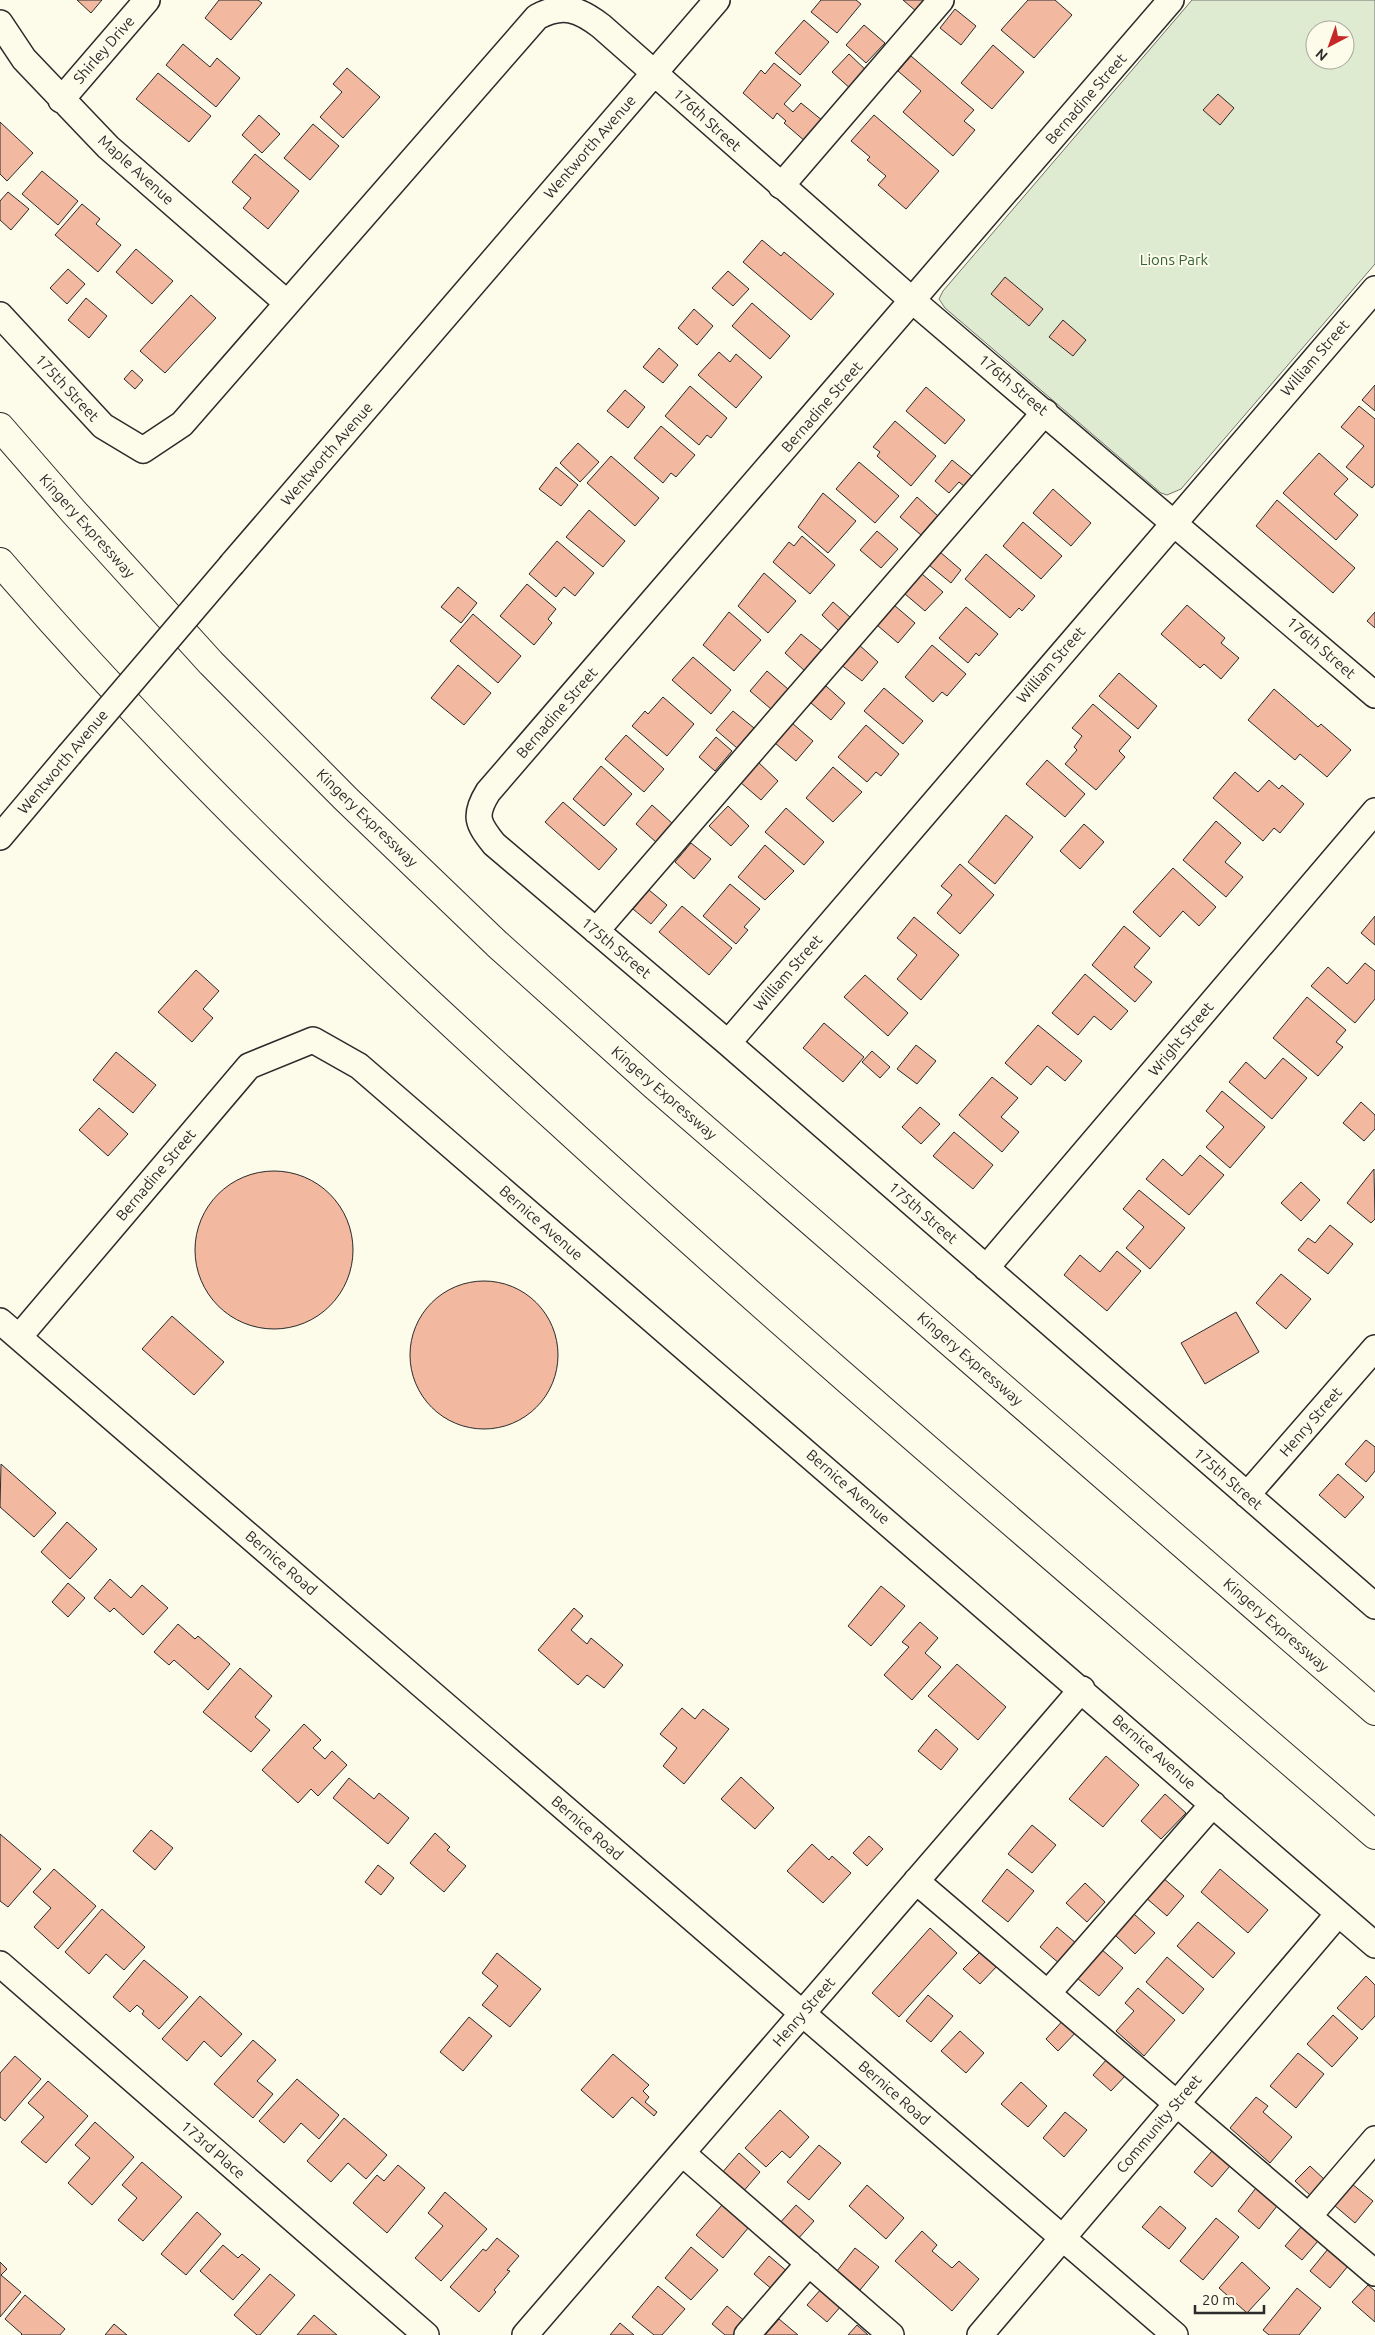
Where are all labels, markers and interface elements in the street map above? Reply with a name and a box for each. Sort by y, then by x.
street label: Shirley Drive [70,12,138,87]
north arrow [1305,20,1355,70]
text: N [1312,45,1331,64]
street label: Bernadine Street [1042,50,1130,147]
street label: 176th Street [670,85,745,155]
street label: Wentworth Avenue [540,92,639,202]
street label: Maple Avenue [95,131,178,208]
park label: Lions Park [1140,251,1209,268]
street label: William Street [1277,316,1352,399]
street label: 175th Street [32,351,103,425]
street label: 176th Street [975,351,1051,419]
street label: Bernadine Street [778,358,866,455]
street label: Wentworth Avenue [277,399,376,509]
street label: Kingery Expressway [36,470,138,581]
street label: 176th Street [1284,613,1359,682]
street label: William Street [1013,623,1088,706]
street label: Bernadine Street [513,664,601,761]
street label: Wentworth Avenue [14,706,111,817]
street label: Kingery Expressway [313,765,421,870]
street label: 175th Street [578,914,654,982]
street label: William Street [750,931,825,1014]
street label: Wright Street [1145,998,1217,1079]
street label: Kingery Expressway [608,1042,720,1143]
street label: Bernadine Street [112,1125,199,1224]
street label: 175th Street [886,1178,961,1247]
street label: Bernice Avenue [496,1182,586,1263]
street label: Kingery Expressway [914,1308,1026,1409]
street label: Henry Street [1276,1384,1345,1460]
street label: 175th Street [1191,1444,1266,1513]
street label: Bernice Avenue [803,1446,893,1527]
street label: Bernice Road [242,1527,320,1598]
street label: Kingery Expressway [1220,1574,1332,1675]
street label: Bernice Avenue [1109,1711,1199,1792]
street label: Bernice Road [548,1792,626,1863]
street label: Henry Street [769,1974,838,2050]
street label: Bernice Road [855,2057,933,2128]
street label: Community Street [1113,2071,1205,2176]
street label: 173rd Place [178,2117,249,2182]
scale bar [1195,2282,1264,2314]
text: 20 m [1202,2291,1235,2308]

